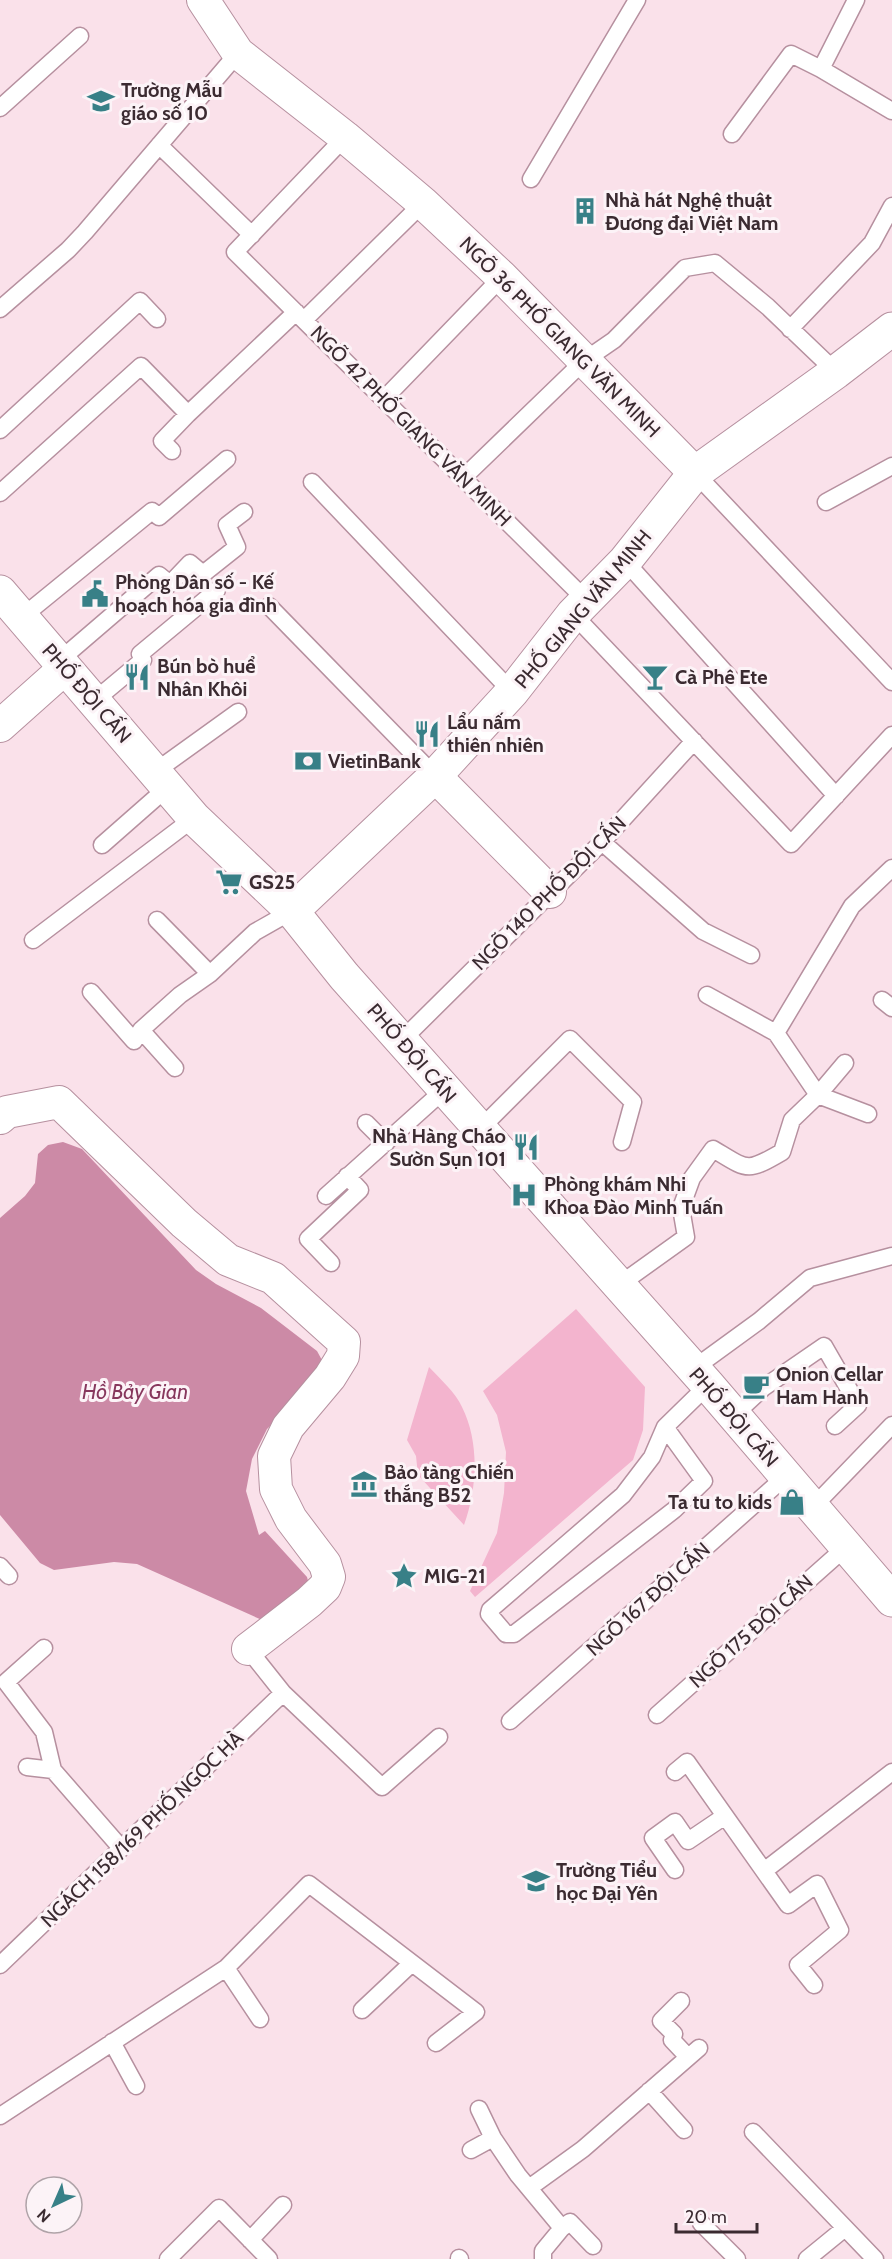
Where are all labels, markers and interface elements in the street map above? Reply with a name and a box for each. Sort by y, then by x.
place label: Trường Mẫu giáo số 10 [121,78,222,125]
school or university icon: Trường Mẫu giáo số 10 [86,86,116,116]
place label: Nhà hát Nghệ thuật Đương đại Việt Nam [605,188,778,235]
building icon: Nhà hát Nghệ thuật Đương đại Việt Nam [570,196,600,226]
street label: NGÕ 36 PHỐ GIANG VĂN MINH [455,230,667,442]
street label: NGÕ 42 PHỐ GIANG VĂN MINH [306,319,518,531]
street label: PHỐ GIANG VĂN MINH [508,523,656,693]
place label: Phòng Dân số - Kế hoạch hóa gia đình [115,570,277,617]
public building icon: Phòng Dân số - Kế hoạch hóa gia đình [80,579,110,609]
street label: PHỐ ĐỘI CẤN [37,637,138,748]
place label: Bún bò huể Nhân Khôi [157,654,256,701]
restaurant icon: Bún bò huể Nhân Khôi [122,662,152,692]
bar icon: Cà Phê Ete [640,662,670,692]
place label: Cà Phê Ete [675,665,768,689]
place label: Lẩu nấm thiên nhiên [447,710,544,757]
restaurant icon: Lẩu nấm thiên nhiên [412,719,442,749]
bank icon: VietinBank [293,746,323,776]
place label: VietinBank [328,749,421,773]
street label: NGÕ 140 PHỐ ĐỘI CẤN [466,810,631,975]
supermarket icon: GS25 [214,867,244,897]
place label: GS25 [249,870,295,894]
street label: PHỐ ĐỘI CẤN [362,997,463,1108]
place label: Nhà Hàng Cháo Sườn Sụn 101 [372,1124,506,1171]
restaurant icon: Nhà Hàng Cháo Sườn Sụn 101 [511,1132,541,1162]
place label: Phòng khám Nhi Khoa Đào Minh Tuấn [544,1172,723,1219]
hospital icon: Phòng khám Nhi Khoa Đào Minh Tuấn [509,1180,539,1210]
street label: PHỐ ĐỘI CẤN [684,1361,785,1472]
place label: Onion Cellar Ham Hanh [776,1362,884,1409]
cafe icon: Onion Cellar Ham Hanh [741,1371,771,1401]
water label: Hồ Bảy Gian [82,1379,188,1404]
place label: Bảo tàng Chiến thắng B52 [384,1460,514,1507]
museum icon: Bảo tàng Chiến thắng B52 [349,1469,379,1499]
shop icon: Ta tu to kids [777,1487,807,1517]
place label: Ta tu to kids [668,1490,772,1514]
street label: NGÕ 167 ĐỘI CẤN [580,1536,715,1661]
place icon: MIG-21 [389,1561,419,1591]
place label: MIG-21 [424,1564,486,1588]
street label: NGÕ 175 ĐỘI CẤN [683,1568,818,1693]
street label: NGÁCH 158/169 PHỐ NGỌC HÀ [34,1724,249,1932]
place label: Trường Tiểu học Đại Yên [556,1858,658,1905]
school or university icon: Trường Tiểu học Đại Yên [521,1866,551,1896]
north arrow [24,2175,84,2235]
scale bar [676,2196,757,2234]
text: N [33,2205,55,2226]
text: 20 m [685,2206,727,2228]

